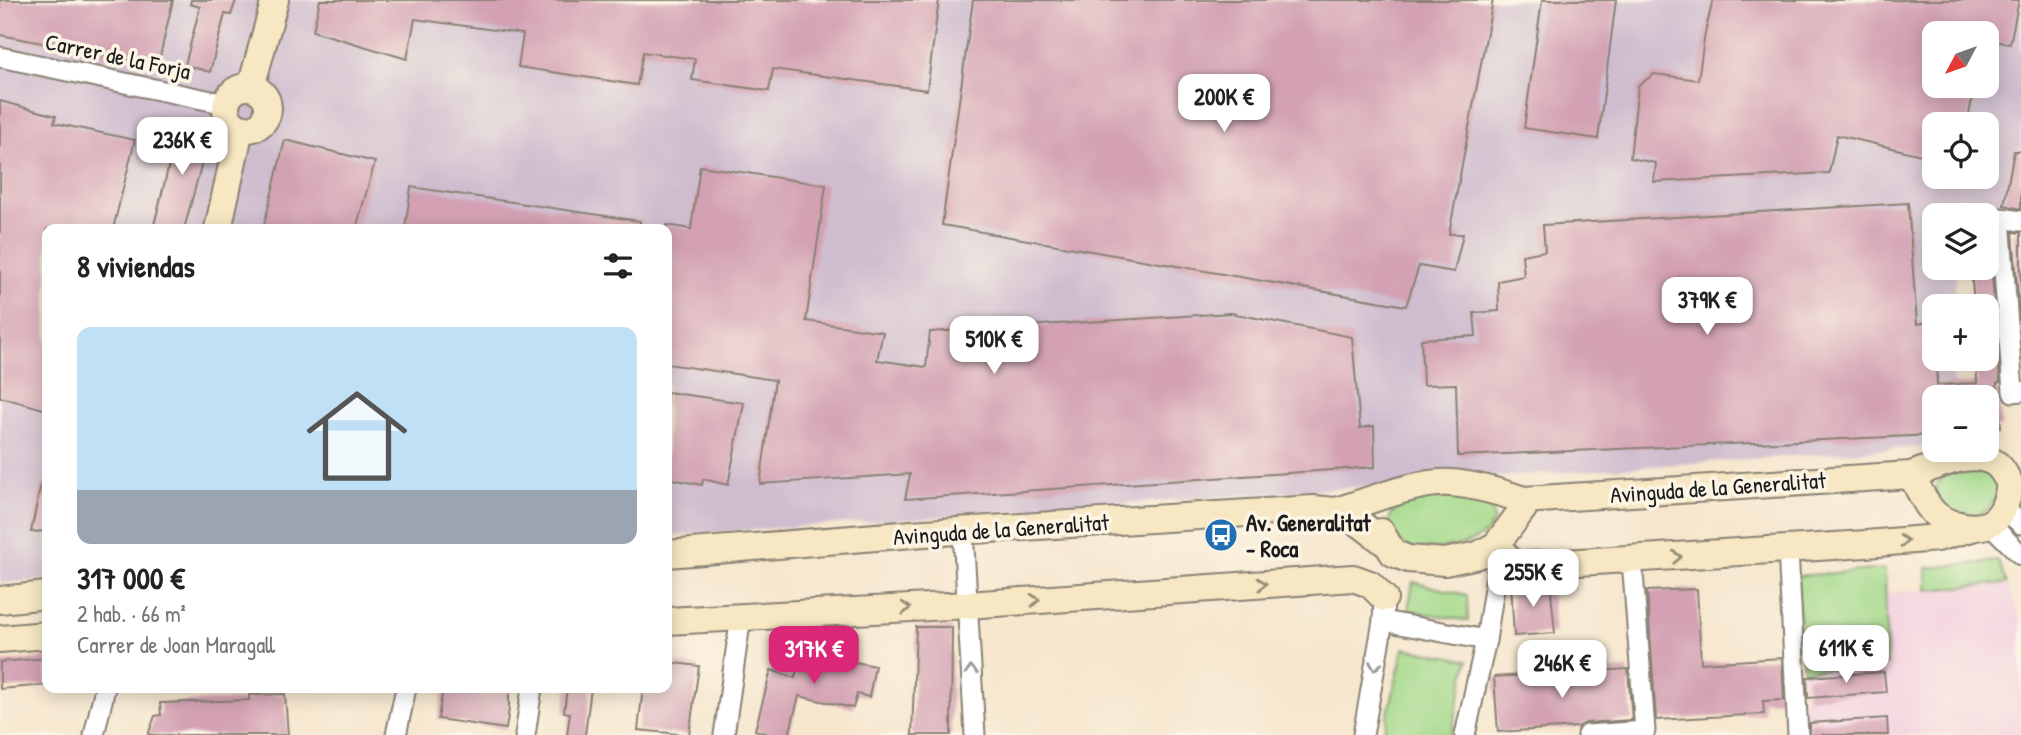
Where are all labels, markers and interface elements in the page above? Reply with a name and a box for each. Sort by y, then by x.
north arrow [1922,21,1998,98]
map controls [1922,21,1999,462]
street label: Carrer de la Forja [43,25,193,87]
pin: 200K € [1167,74,1281,134]
text: 200K € [1194,81,1254,112]
button: locate [1922,112,1999,189]
pin: 236K € [125,118,239,177]
text: 236K € [153,124,211,155]
button: layers [1922,203,1999,280]
text: 8 viviendas [77,246,195,286]
icon: filters [599,247,637,285]
pin: 379K € [1650,278,1764,337]
text: 379K € [1678,284,1736,315]
button: + [1922,294,1999,371]
pin: 510K € [937,316,1051,376]
text: 510K € [966,323,1022,354]
icon: home [294,373,420,499]
button: − [1922,385,1999,462]
street label: Avinguda de la Generalitat [1609,464,1828,510]
street label: Avinguda de la Generalitat [892,506,1111,552]
place label: Av. Generalitat - Roca [1246,507,1371,564]
bus stop icon: Av. Generalitat - Roca [1202,516,1240,554]
one-way arrow [1898,534,1909,549]
one-way arrow [1671,549,1682,564]
pin: 255K € [1476,550,1590,609]
text: 255K € [1504,556,1562,587]
text: 317 000 € [77,558,185,598]
one-way arrow [1257,577,1268,592]
one-way arrow [1030,593,1041,608]
text: 2 hab. · 66 m² [77,598,186,629]
one-way arrow [901,600,912,615]
pin: 317K € [757,626,871,686]
pin: 611K € [1789,626,1903,685]
text: Carrer de Joan Maragall [77,629,275,660]
text: 611K € [1819,632,1873,663]
text: 317K € [785,633,843,664]
pin: 246K € [1505,640,1619,700]
text: 246K € [1534,647,1590,678]
one-way arrow [1368,660,1383,672]
one-way arrow [964,664,979,675]

